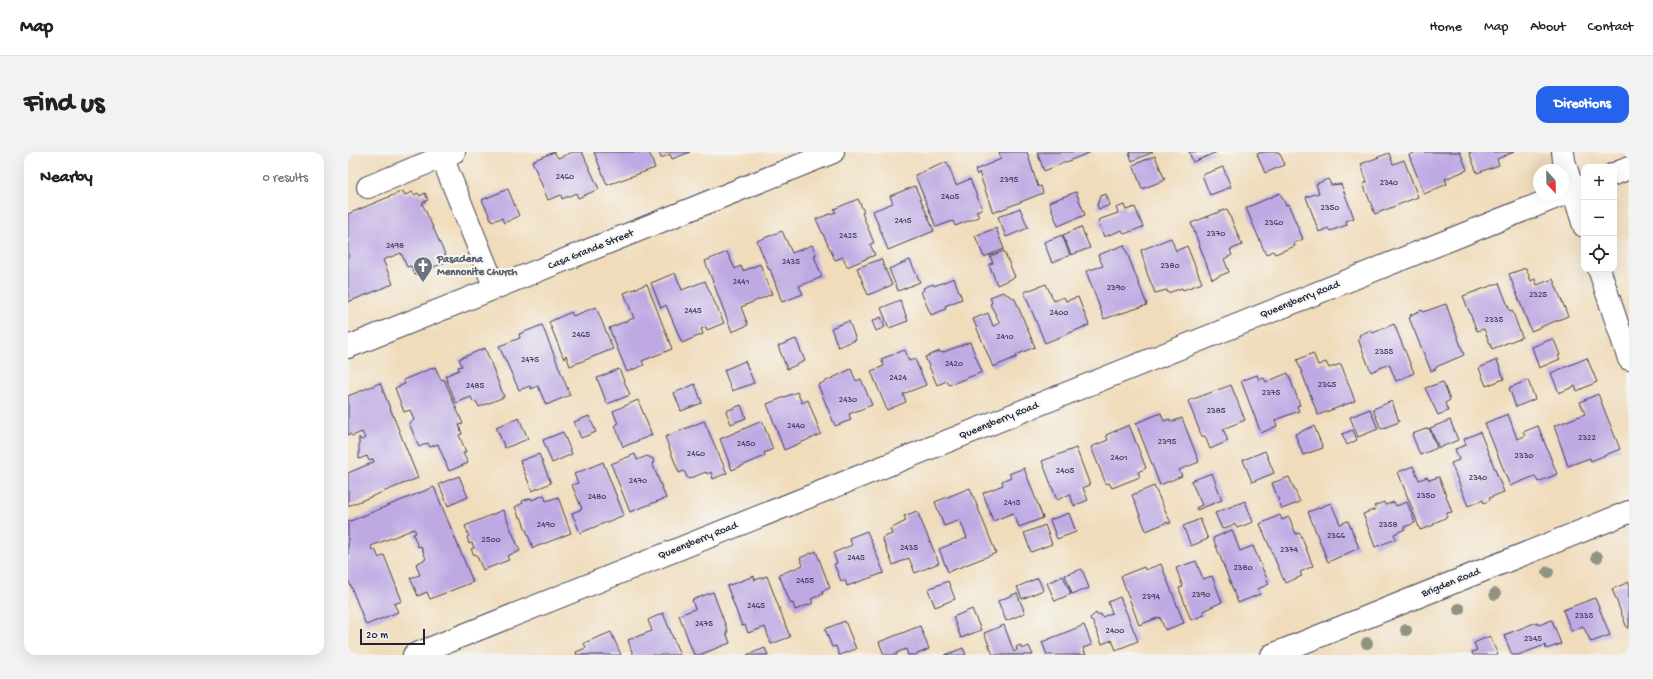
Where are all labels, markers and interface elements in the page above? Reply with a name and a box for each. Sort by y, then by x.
text: Map [20,16,53,39]
text: Home [1430,19,1462,36]
text: Map [1484,19,1508,36]
text: About [1530,19,1566,36]
text: Contact [1588,19,1633,36]
button: Directions [1536,86,1629,123]
text: Find us [24,88,104,121]
north arrow [1533,164,1569,200]
map controls [1581,164,1617,272]
button: + [1581,164,1617,200]
text: Nearby [40,168,93,188]
text: 0 results [262,171,308,186]
house number: 2460 [556,172,574,183]
house number: 2395 [1000,175,1018,186]
house number: 2340 [1380,178,1398,189]
house number: 2405 [941,192,960,203]
button: − [1581,200,1617,236]
house number: 2350 [1321,203,1339,214]
house number: 2415 [894,216,912,227]
house number: 2360 [1265,218,1283,229]
street label: Casa Grande Street [547,227,637,273]
house number: 2370 [1207,229,1225,240]
house number: 2425 [839,231,857,242]
button: locate [1581,236,1617,272]
house number: 2498 [386,241,404,252]
place label: Pasadena Mennonite Church [436,254,518,279]
church icon: Pasadena Mennonite Church [412,255,434,283]
house number: 2435 [782,257,800,268]
house number: 2380 [1160,261,1180,272]
house number: 2441 [733,277,750,288]
street label: Queensberry Road [1259,278,1343,321]
house number: 2390 [1107,283,1125,294]
house number: 2325 [1529,290,1547,301]
house number: 2445 [684,306,702,317]
house number: 2400 [1050,308,1068,319]
house number: 2335 [1485,315,1504,326]
house number: 2465 [572,330,590,341]
house number: 2410 [996,332,1014,343]
house number: 2355 [1375,347,1394,358]
house number: 2475 [521,355,539,366]
house number: 2420 [945,359,963,370]
house number: 2424 [889,373,907,384]
house number: 2365 [1318,380,1336,391]
house number: 2485 [466,381,484,392]
house number: 2375 [1262,388,1281,399]
house number: 2430 [839,395,857,406]
street label: Queensberry Road [958,399,1042,442]
house number: 2385 [1207,406,1226,417]
house number: 2440 [787,421,805,432]
house number: 2322 [1578,433,1597,444]
house number: 2395 [1158,437,1176,448]
house number: 2450 [737,439,755,450]
house number: 2460 [687,449,705,460]
house number: 2330 [1515,451,1533,462]
house number: 2401 [1110,453,1128,464]
house number: 2405 [1056,466,1075,477]
house number: 2340 [1469,473,1487,484]
house number: 2470 [629,476,647,487]
house number: 2350 [1417,491,1435,502]
house number: 2480 [588,492,606,503]
house number: 2415 [1003,498,1021,509]
street label: Queensberry Road [657,519,741,562]
house number: 2490 [537,520,555,531]
house number: 2358 [1379,520,1397,531]
house number: 2366 [1327,531,1346,542]
house number: 2500 [481,535,501,546]
house number: 2435 [900,543,918,554]
house number: 2374 [1280,545,1299,556]
house number: 2445 [847,553,865,564]
house number: 2380 [1233,563,1253,574]
street label: Brigden Road [1419,565,1483,601]
house number: 2455 [796,576,814,587]
house number: 2390 [1192,590,1210,601]
house number: 2394 [1142,592,1161,603]
house number: 2465 [747,601,765,612]
house number: 2335 [1575,611,1594,622]
house number: 2475 [695,619,713,630]
house number: 2400 [1106,626,1124,637]
scale bar [360,627,425,646]
text: 20 m [366,630,388,642]
house number: 2345 [1524,634,1542,645]

